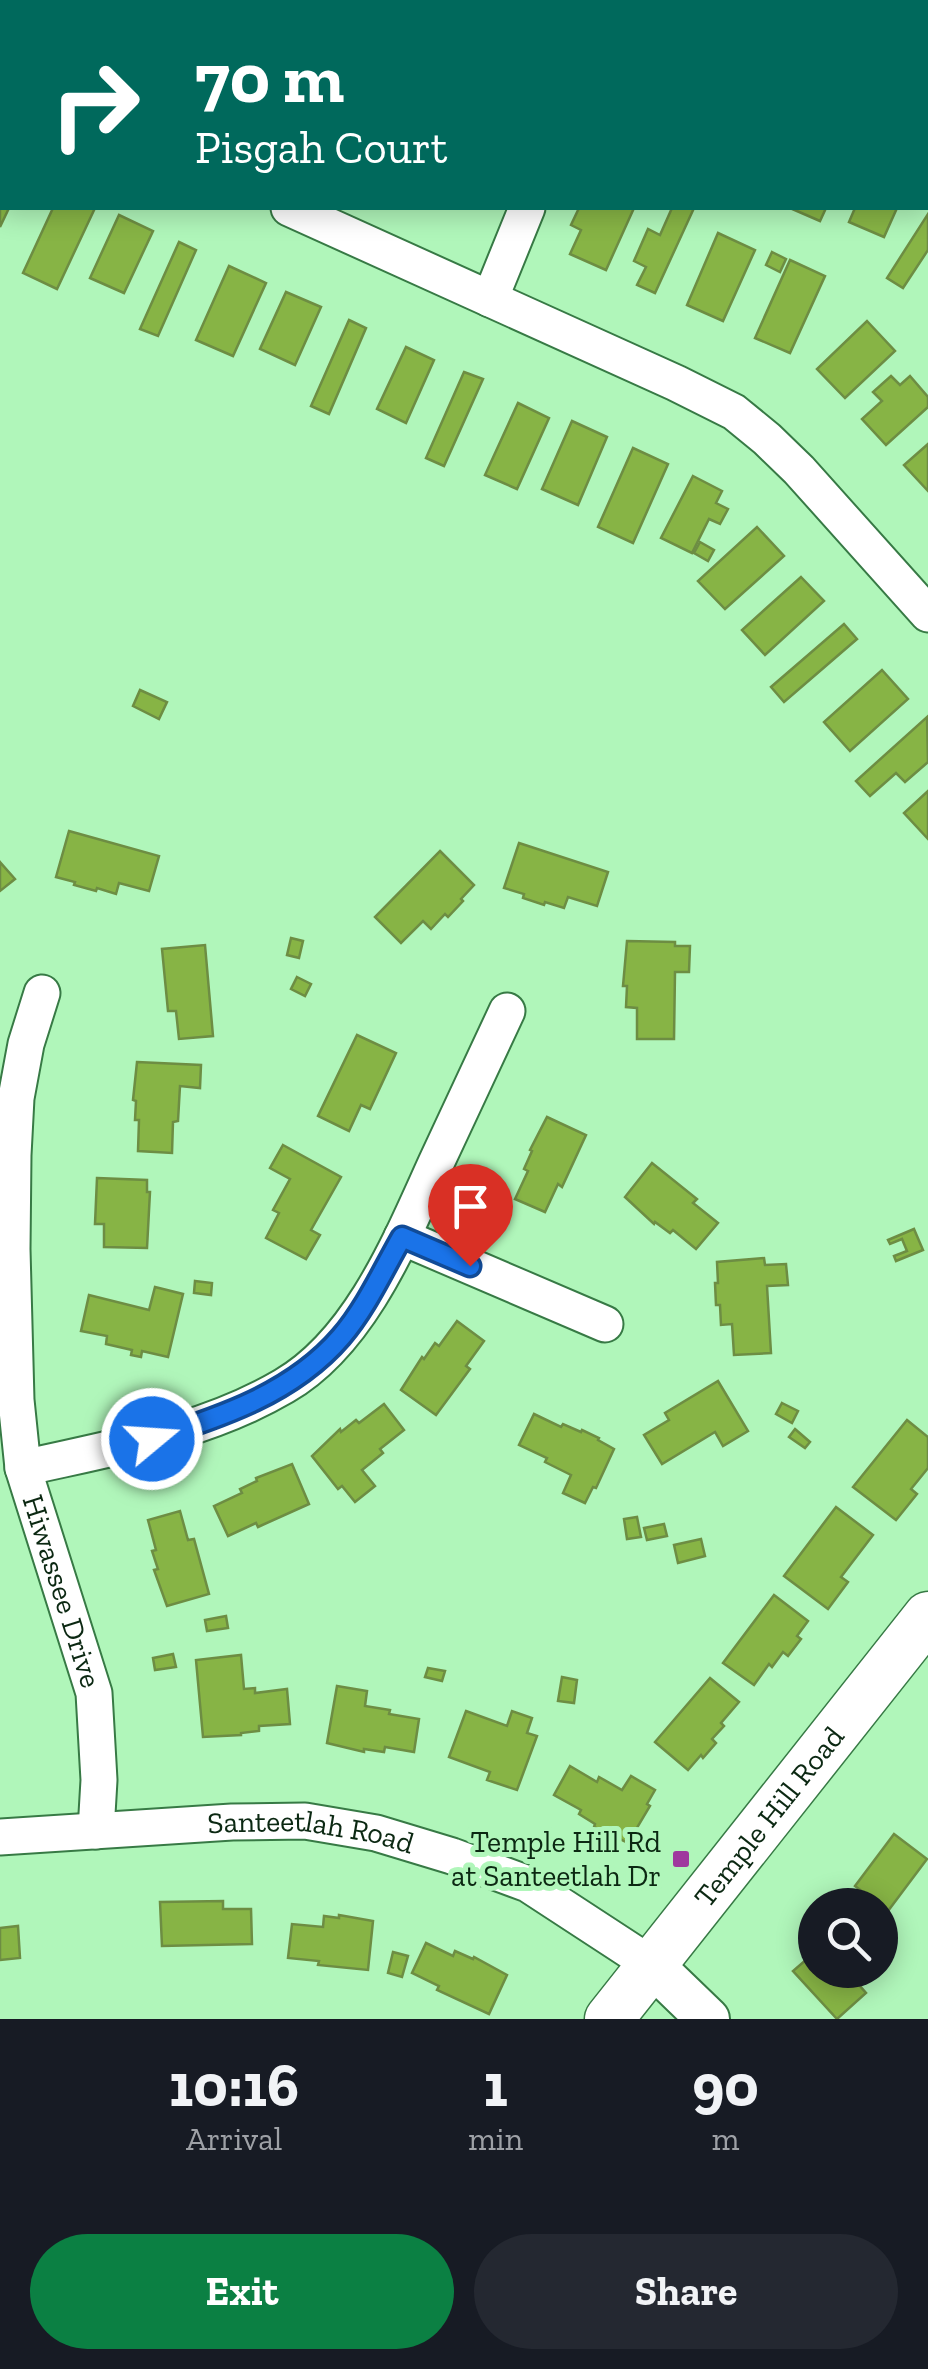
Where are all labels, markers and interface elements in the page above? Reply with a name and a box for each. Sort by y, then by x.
text: 70 m [195,36,344,120]
icon: right [30,40,160,170]
text: Pisgah Court [195,121,448,175]
pin [428,1164,513,1267]
icon: arrive [443,1179,498,1234]
position arrow [100,1387,204,1491]
street label: Hiwassee Drive [15,1490,109,1692]
street label: Temple Hill Road [687,1719,852,1914]
street label: Santeetlah Road [206,1803,419,1862]
place label: Temple Hill Rd at Santeetlah Dr [451,1824,662,1894]
marker: Temple Hill Rd at Santeetlah Dr [670,1848,692,1870]
map controls [798,1888,898,1988]
button: search [798,1888,898,1988]
text: 10:16 [169,2049,299,2121]
text: 1 [484,2049,508,2121]
text: 90 [692,2049,759,2121]
text: Arrival [186,2120,282,2158]
text: min [468,2120,523,2158]
text: m [712,2120,739,2158]
button: Exit [30,2234,454,2349]
button: Share [474,2234,898,2349]

